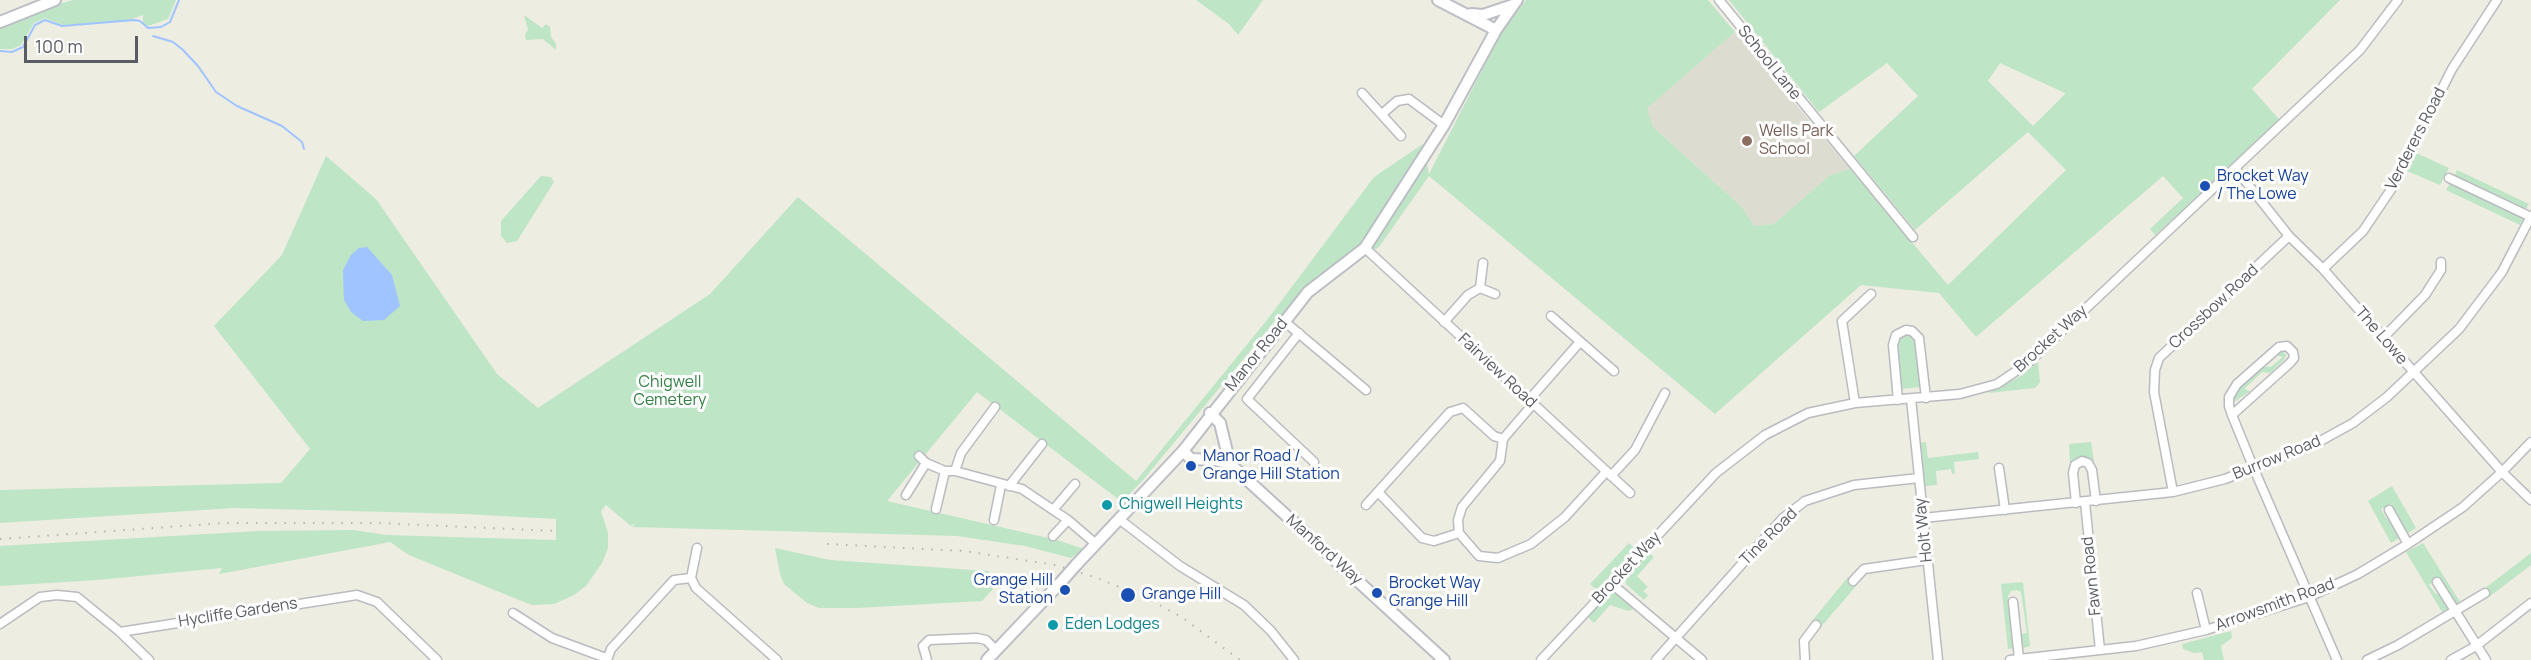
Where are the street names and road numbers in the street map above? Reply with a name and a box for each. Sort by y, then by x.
street label: School Lane [1733,22,1805,104]
street label: Verderers Road [2382,85,2450,193]
street label: Crossbow Road [2165,261,2263,353]
street label: Brocket Way [2011,301,2091,377]
street label: The Lowe [2351,303,2411,369]
street label: Manor Road [1222,315,1292,395]
street label: Fairview Road [1454,330,1540,412]
street label: Burrow Road [2230,432,2324,484]
street label: Holt Way [1911,497,1937,563]
street label: Tine Road [1736,504,1802,570]
street label: Manford Way [1282,511,1366,589]
street label: Brocket Way [1589,528,1665,608]
street label: Fawn Road [2078,536,2106,616]
street label: Arrowsmith Road [2213,575,2337,635]
street label: Hycliffe Gardens [177,594,299,632]

